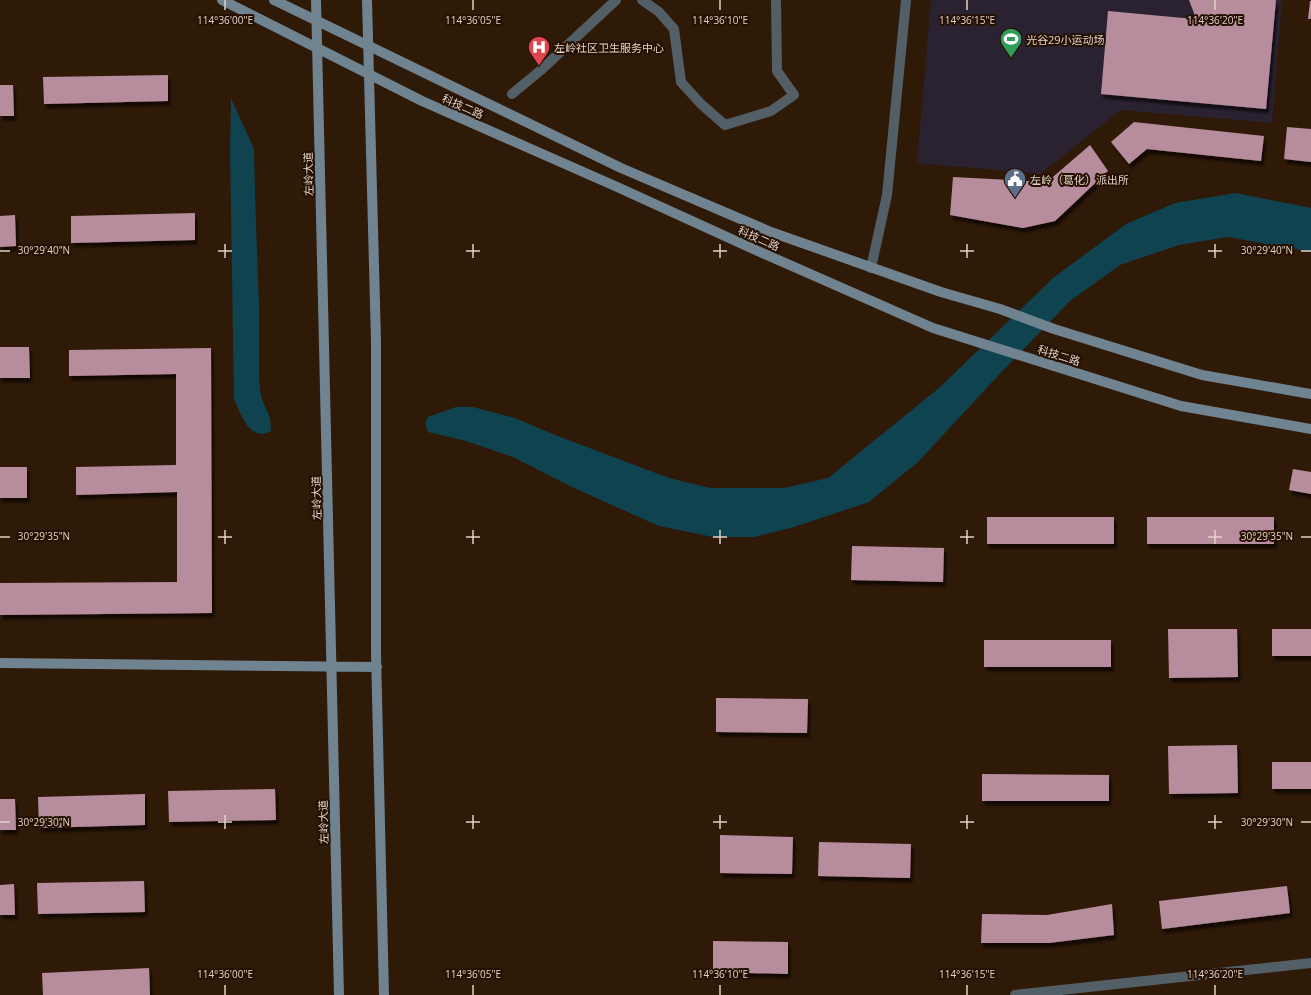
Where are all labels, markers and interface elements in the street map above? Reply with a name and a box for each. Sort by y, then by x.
text: 114°36'00"E [197,13,253,27]
text: 114°36'05"E [445,13,501,27]
text: 114°36'10"E [692,13,748,27]
text: 114°36'15"E [939,13,995,27]
text: 114°36'20"E [1187,13,1243,27]
sports icon: 光谷29小运动场 [998,26,1024,59]
place label: 光谷29小运动场 [1026,32,1105,47]
hospital icon: 左岭社区卫生服务中心 [526,34,552,67]
place label: 左岭社区卫生服务中心 [554,40,664,55]
street label: 科技二路 [440,90,486,122]
street label: 左岭大道 [300,152,316,196]
public building icon: 左岭（葛化）派出所 [1002,166,1028,199]
place label: 左岭（葛化）派出所 [1030,172,1129,187]
street label: 科技二路 [736,222,782,254]
text: 30°29'40"N [18,243,70,257]
text: 30°29'40"N [1241,243,1293,257]
street label: 科技二路 [1036,341,1082,369]
street label: 左岭大道 [308,476,324,520]
text: 30°29'35"N [18,529,70,543]
text: 30°29'35"N [1241,529,1293,543]
street label: 左岭大道 [315,800,331,844]
text: 30°29'30"N [18,815,70,829]
text: 30°29'30"N [1241,815,1293,829]
text: 114°36'00"E [197,967,253,981]
text: 114°36'05"E [445,967,501,981]
text: 114°36'10"E [692,967,748,981]
text: 114°36'15"E [939,967,995,981]
text: 114°36'20"E [1187,967,1243,981]

